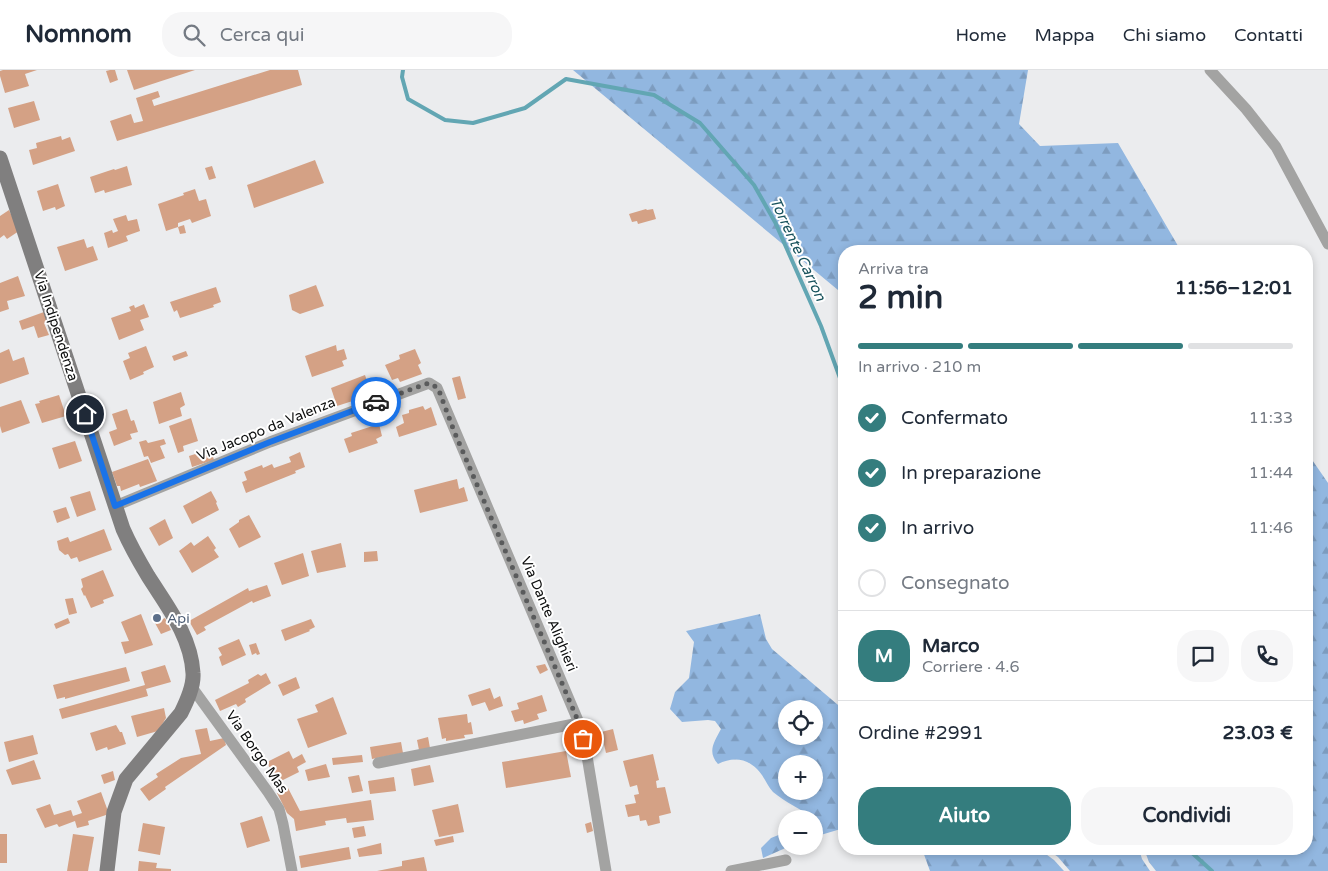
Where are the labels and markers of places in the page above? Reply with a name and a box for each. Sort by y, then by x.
pin [64,393,106,435]
place label: Api [167,610,190,627]
marker: Api [151,612,163,624]
pin [562,718,604,760]

